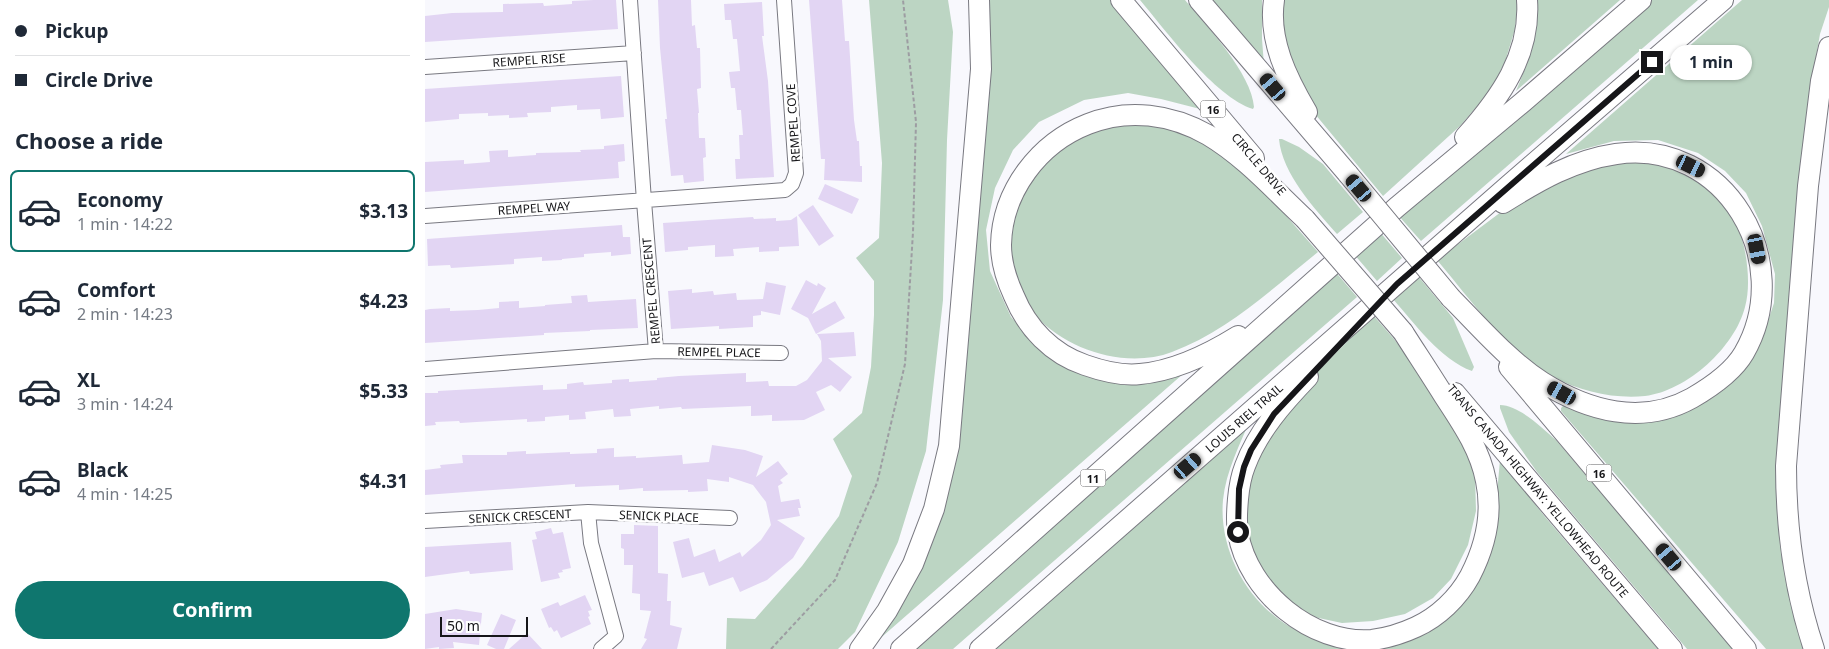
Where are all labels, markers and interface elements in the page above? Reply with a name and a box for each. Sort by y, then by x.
text: Pickup [45,18,108,44]
callout: 1 min [1669,44,1752,80]
street label: REMPEL RISE [492,49,566,71]
route end [1641,51,1663,73]
text: 1 min [1689,51,1733,73]
text: Circle Drive [45,67,153,93]
car [1257,71,1288,103]
street label: REMPEL COVE [782,83,804,163]
road number: 16 [1201,100,1225,118]
text: Choose a ride [15,125,163,155]
street label: CIRCLE DRIVE [1228,129,1290,199]
car [1674,153,1707,179]
car [1343,172,1374,204]
text: Economy [77,187,163,213]
icon: car [17,189,62,234]
street label: REMPEL WAY [497,197,571,219]
text: $3.13 [359,198,408,224]
text: 1 min · 14:22 [77,213,173,235]
car [1746,233,1767,265]
street label: REMPEL CRESCENT [638,237,664,345]
text: Comfort [77,277,156,303]
icon: car [17,279,62,324]
text: $4.23 [359,288,408,314]
text: 2 min · 14:23 [77,303,173,325]
street label: REMPEL PLACE [677,343,761,361]
text: XL [77,367,100,393]
icon: car [17,369,62,414]
text: $5.33 [359,378,408,404]
car [1545,379,1578,407]
street label: LOUIS RIEL TRAIL [1202,380,1286,456]
street label: TRANS CANADA HIGHWAY: YELLOWHEAD ROUTE [1444,381,1632,601]
text: 3 min · 14:24 [77,393,173,415]
car [1171,450,1204,482]
text: Black [77,457,128,483]
icon: car [17,459,62,504]
road number: 16 [1587,464,1611,482]
text: $4.31 [359,468,408,494]
road number: 11 [1081,469,1105,486]
text: 4 min · 14:25 [77,483,173,505]
street label: SENICK CRESCENT [468,505,572,527]
street label: SENICK PLACE [619,506,699,526]
route start [1227,521,1249,543]
car [1653,541,1684,573]
button: Confirm [15,581,410,639]
scale bar [440,614,527,637]
text: 50 m [447,616,480,635]

